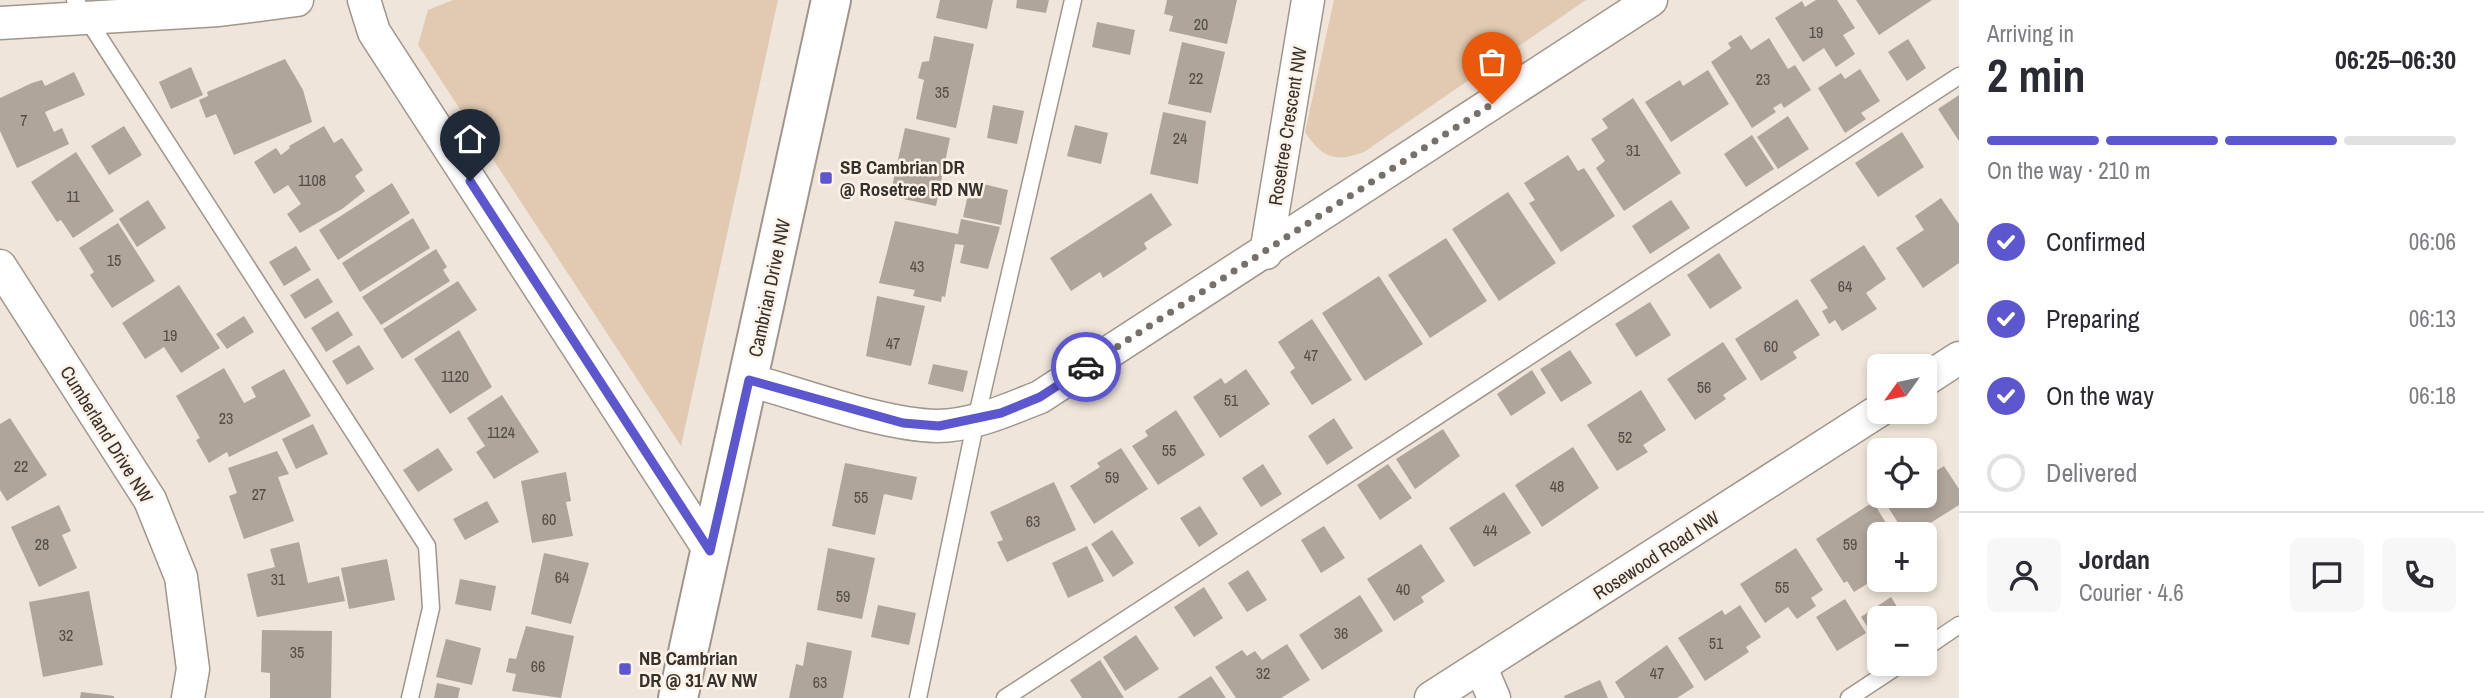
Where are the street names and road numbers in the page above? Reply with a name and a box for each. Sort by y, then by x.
street label: Rosetree Crescent NW [1262,45,1312,207]
street label: Cambrian Drive NW [742,216,796,359]
street label: Cumberland Drive NW [54,361,160,508]
street label: Rosewood Road NW [1588,504,1724,606]

